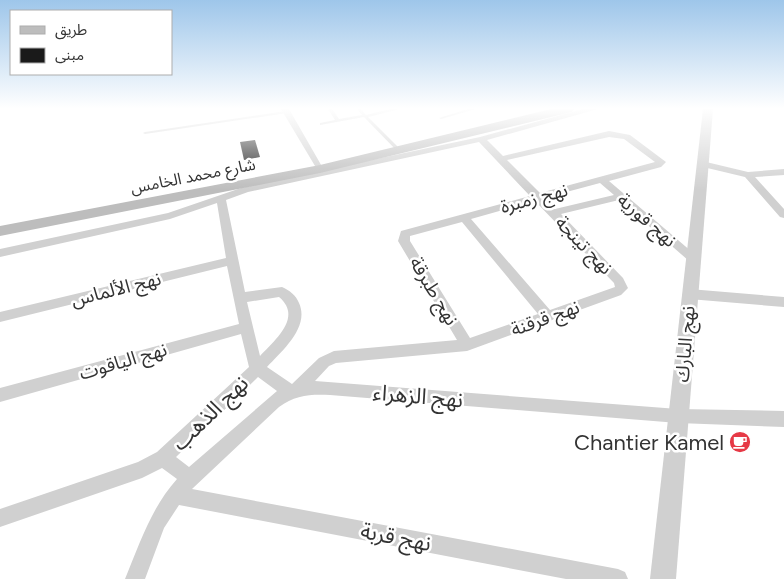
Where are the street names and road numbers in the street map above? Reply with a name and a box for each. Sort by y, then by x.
street label: شارع محمد الخامس [129,155,258,200]
street label: نهج زمبرة [498,178,571,221]
street label: نهج قورية [611,188,681,254]
street label: نهج تينجة [548,211,617,281]
street label: نهج طبرقة [402,253,463,331]
street label: نهج الألماس [69,267,164,314]
street label: نهج قرقنة [507,295,584,344]
street label: نهج البارك [670,305,703,383]
street label: نهج الياقوت [76,338,170,387]
street label: نهج الذهب [166,370,256,458]
street label: نهج الزهراء [371,379,464,416]
street label: نهج قربة [358,517,434,560]

